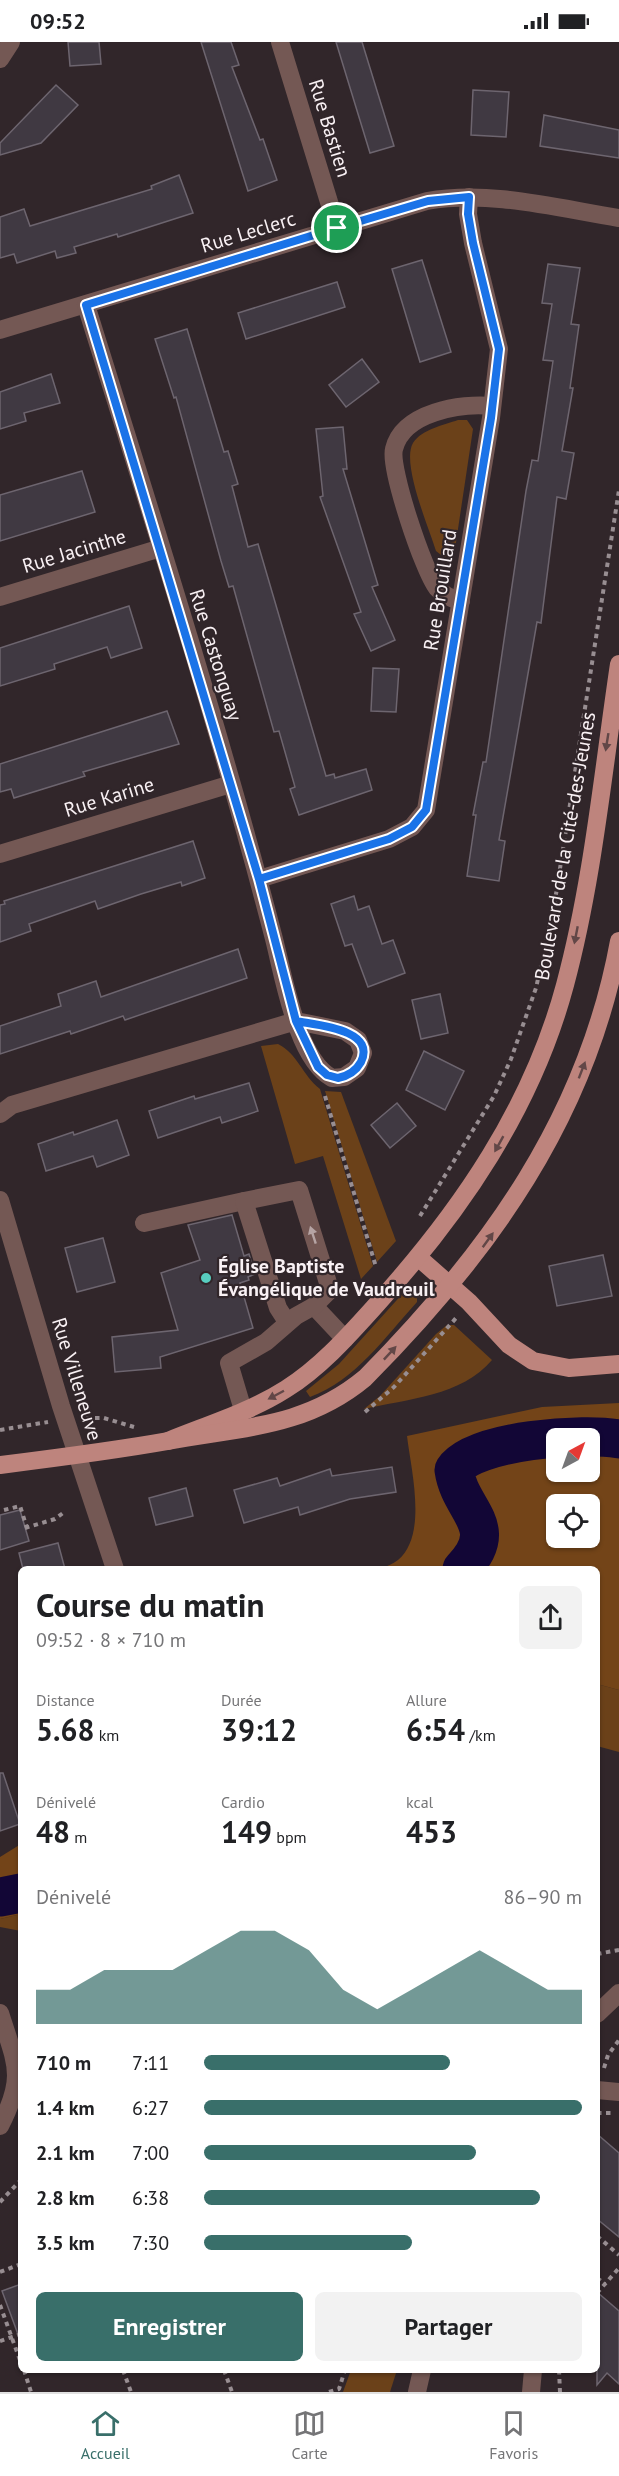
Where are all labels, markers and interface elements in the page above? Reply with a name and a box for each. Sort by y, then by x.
text: 09:52 [30,7,86,35]
street label: Rue Bastien [303,76,357,180]
pin [311,202,362,253]
street label: Rue Leclerc [197,205,299,259]
icon: arrive [320,211,353,244]
street label: Rue Jacinthe [19,523,129,579]
street label: Rue Brouillard [418,527,462,653]
street label: Rue Castonguay [184,586,249,725]
street label: Boulevard de la Cité-des-Jeunes [529,710,601,982]
one-way arrow [602,733,611,752]
street label: Rue Karine [61,771,157,823]
one-way arrow [571,926,580,945]
one-way arrow [577,1060,587,1078]
one-way arrow [494,1136,504,1153]
one-way arrow [308,1226,317,1244]
one-way arrow [481,1232,493,1247]
place label: Église Baptiste Évangélique de Vaudreuil [218,1253,435,1302]
marker: Église Baptiste Évangélique de Vaudreuil [199,1271,213,1285]
street label: Rue Villeneuve [46,1314,108,1444]
one-way arrow [383,1345,397,1360]
one-way arrow [267,1390,284,1400]
north arrow [546,1428,600,1482]
map controls [546,1428,600,1548]
button: locate [546,1494,600,1548]
text: Course du matin [36,1583,265,1626]
button: share [519,1586,582,1649]
text: 09:52 · 8 × 710 m [36,1627,186,1653]
text: Distance [36,1690,95,1710]
text: Durée [221,1690,262,1710]
text: Allure [406,1690,447,1710]
text: 5.68 [36,1710,94,1749]
text: 39:12 [221,1710,297,1749]
text: 6:54 [406,1710,465,1749]
text: km [94,1725,119,1745]
text: /km [465,1725,496,1745]
text: Dénivelé [36,1792,96,1812]
text: Cardio [221,1792,265,1812]
text: kcal [406,1792,433,1812]
text: 48 [36,1812,70,1851]
text: 149 [221,1812,272,1851]
text: 453 [406,1812,457,1851]
text: m [70,1827,87,1847]
text: bpm [272,1827,307,1847]
text: Dénivelé [36,1884,111,1910]
text: 86–90 m [504,1884,582,1910]
text: 710 m [36,2050,91,2076]
text: 7:11 [132,2050,169,2076]
text: 1.4 km [36,2095,95,2121]
text: 6:27 [132,2095,169,2121]
text: 2.1 km [36,2140,95,2166]
text: 7:00 [132,2140,169,2166]
text: 2.8 km [36,2185,95,2211]
text: 6:38 [132,2185,169,2211]
text: 3.5 km [36,2230,95,2256]
text: 7:30 [132,2230,169,2256]
button: Enregistrer [36,2292,303,2361]
button: Partager [315,2292,582,2361]
tab: Accueil [81,2407,130,2463]
tab: Carte [292,2407,328,2463]
tab: Favoris [489,2407,538,2463]

